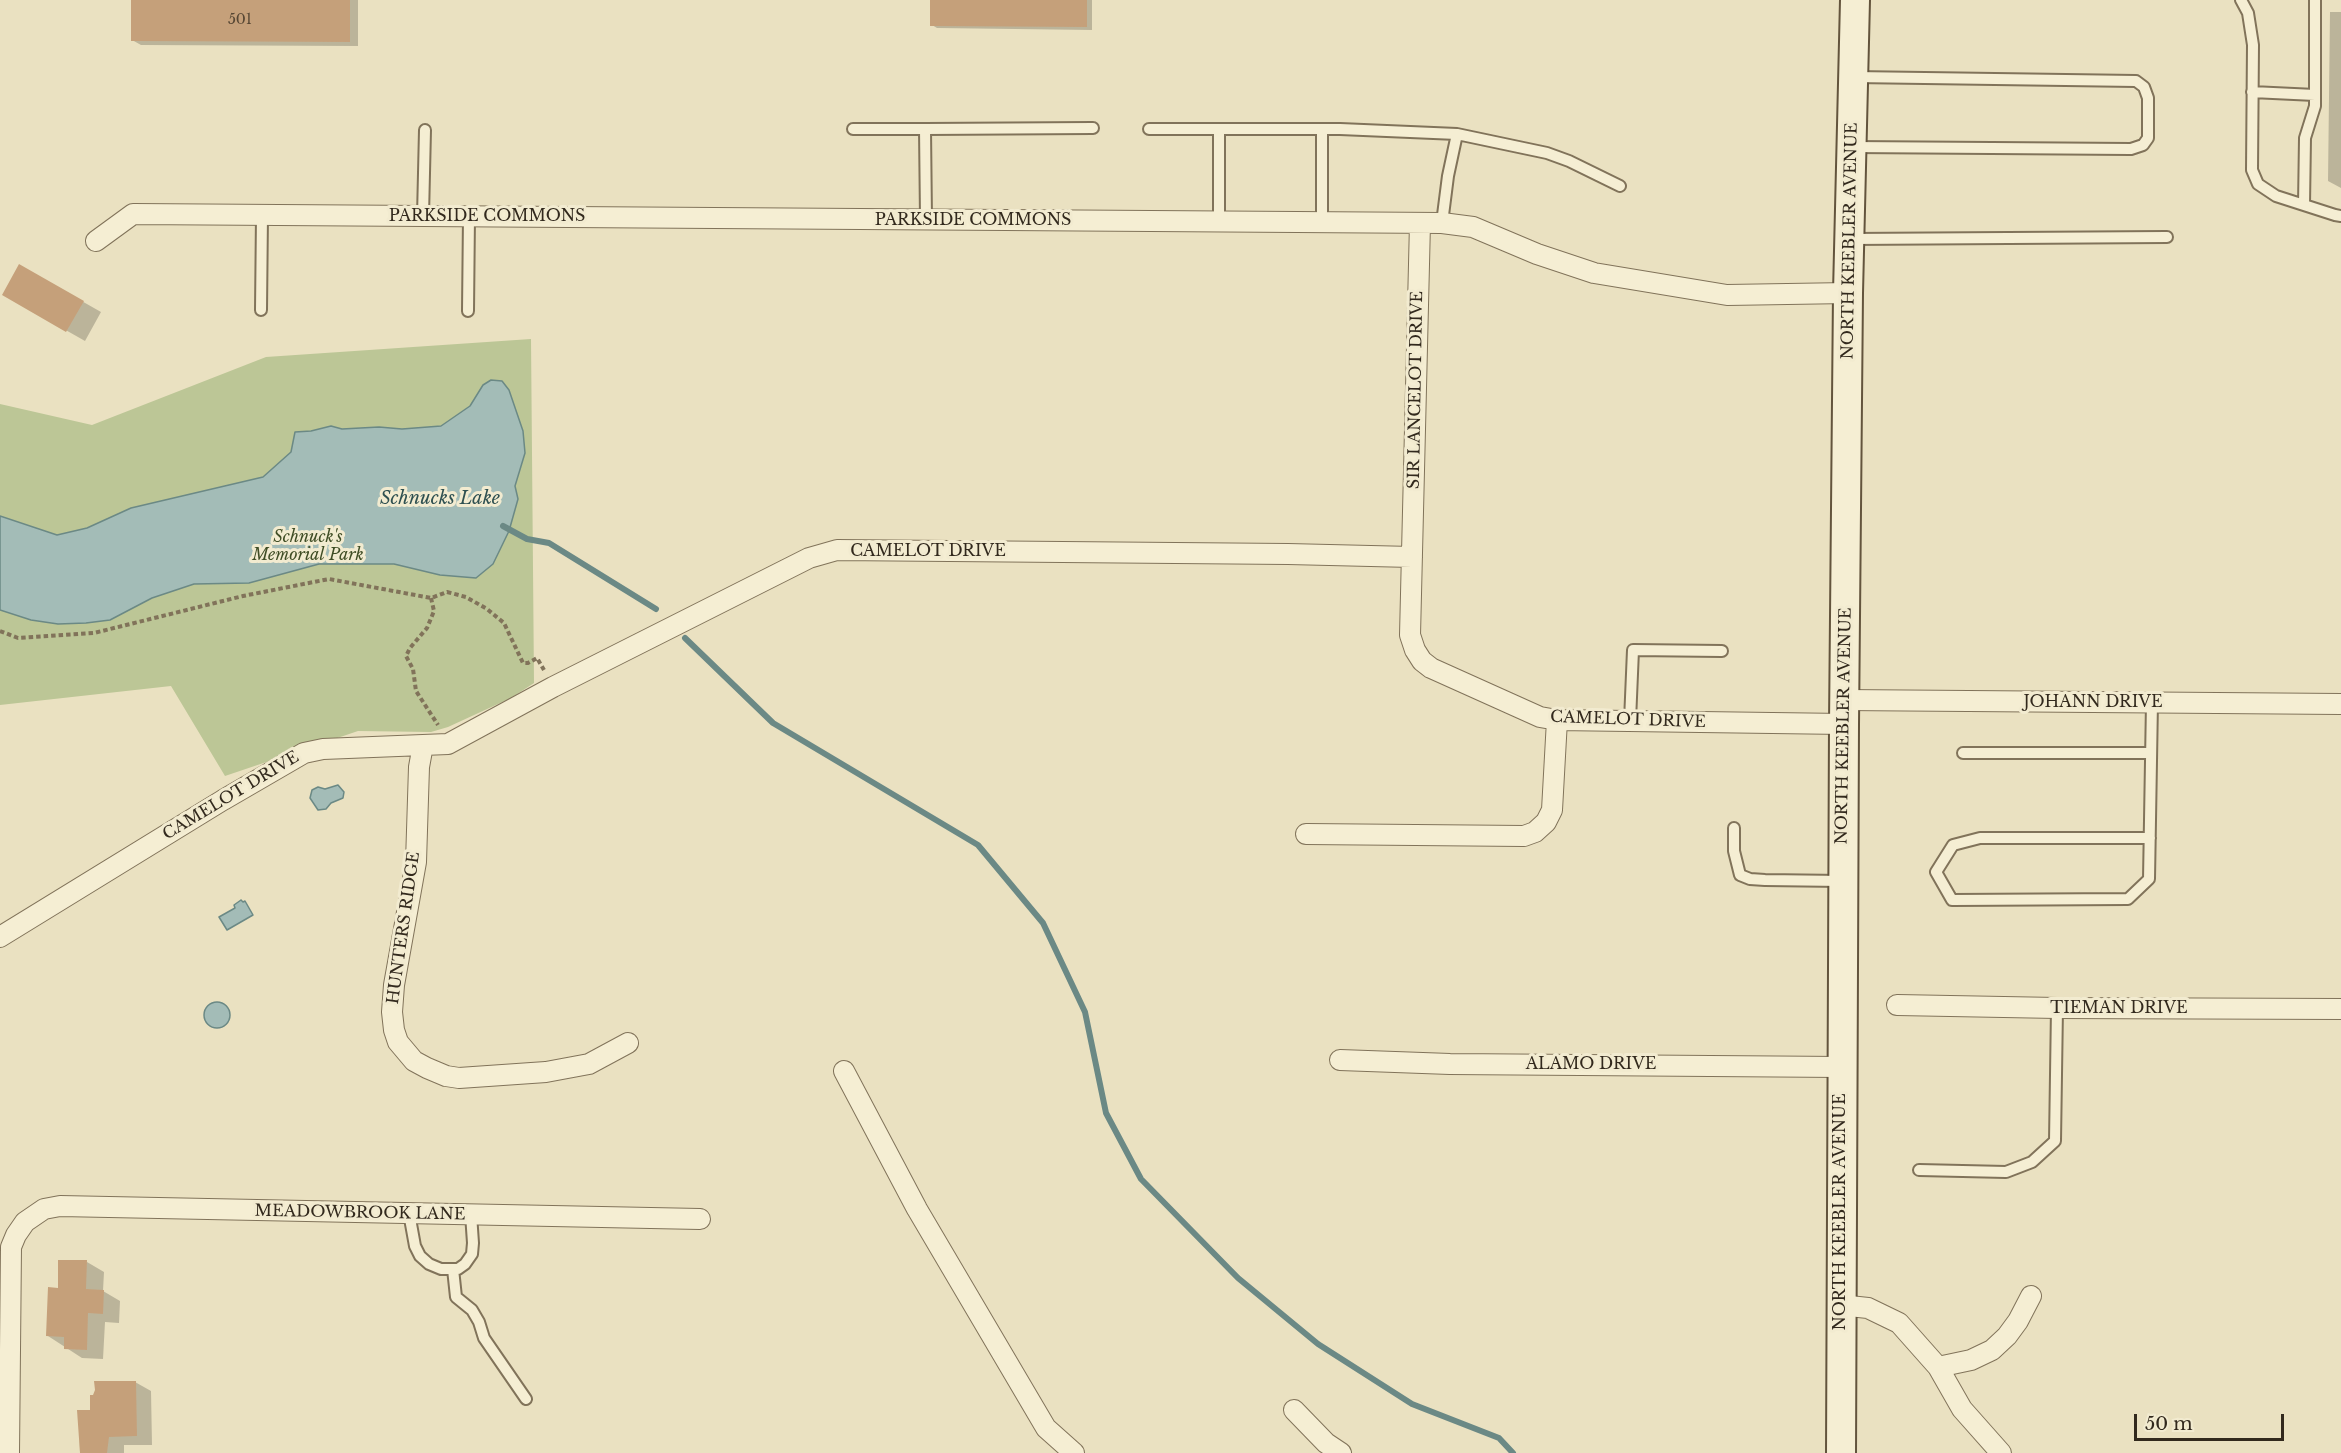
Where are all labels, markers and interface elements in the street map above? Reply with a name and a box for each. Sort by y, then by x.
house number: 501 [228,12,252,28]
street label: NORTH KEEBLER AVENUE [1838,122,1862,360]
street label: PARKSIDE COMMONS [389,206,585,226]
street label: PARKSIDE COMMONS [875,210,1071,230]
street label: SIR LANCELOT DRIVE [1405,291,1427,489]
water label: Schnucks Lake [380,488,500,510]
park label: Schnuck's Memorial Park [252,527,364,565]
street label: CAMELOT DRIVE [850,541,1006,561]
street label: NORTH KEEBLER AVENUE [1832,607,1856,845]
street label: JOHANN DRIVE [2023,692,2163,712]
street label: CAMELOT DRIVE [1550,708,1706,732]
street label: CAMELOT DRIVE [159,748,303,844]
street label: HUNTERS RIDGE [384,850,424,1006]
street label: TIEMAN DRIVE [2050,998,2188,1018]
street label: ALAMO DRIVE [1526,1054,1656,1074]
street label: NORTH KEEBLER AVENUE [1830,1093,1850,1331]
street label: MEADOWBROOK LANE [255,1202,465,1224]
scale bar [2137,1402,2287,1440]
text: 50 m [2145,1413,2193,1435]

